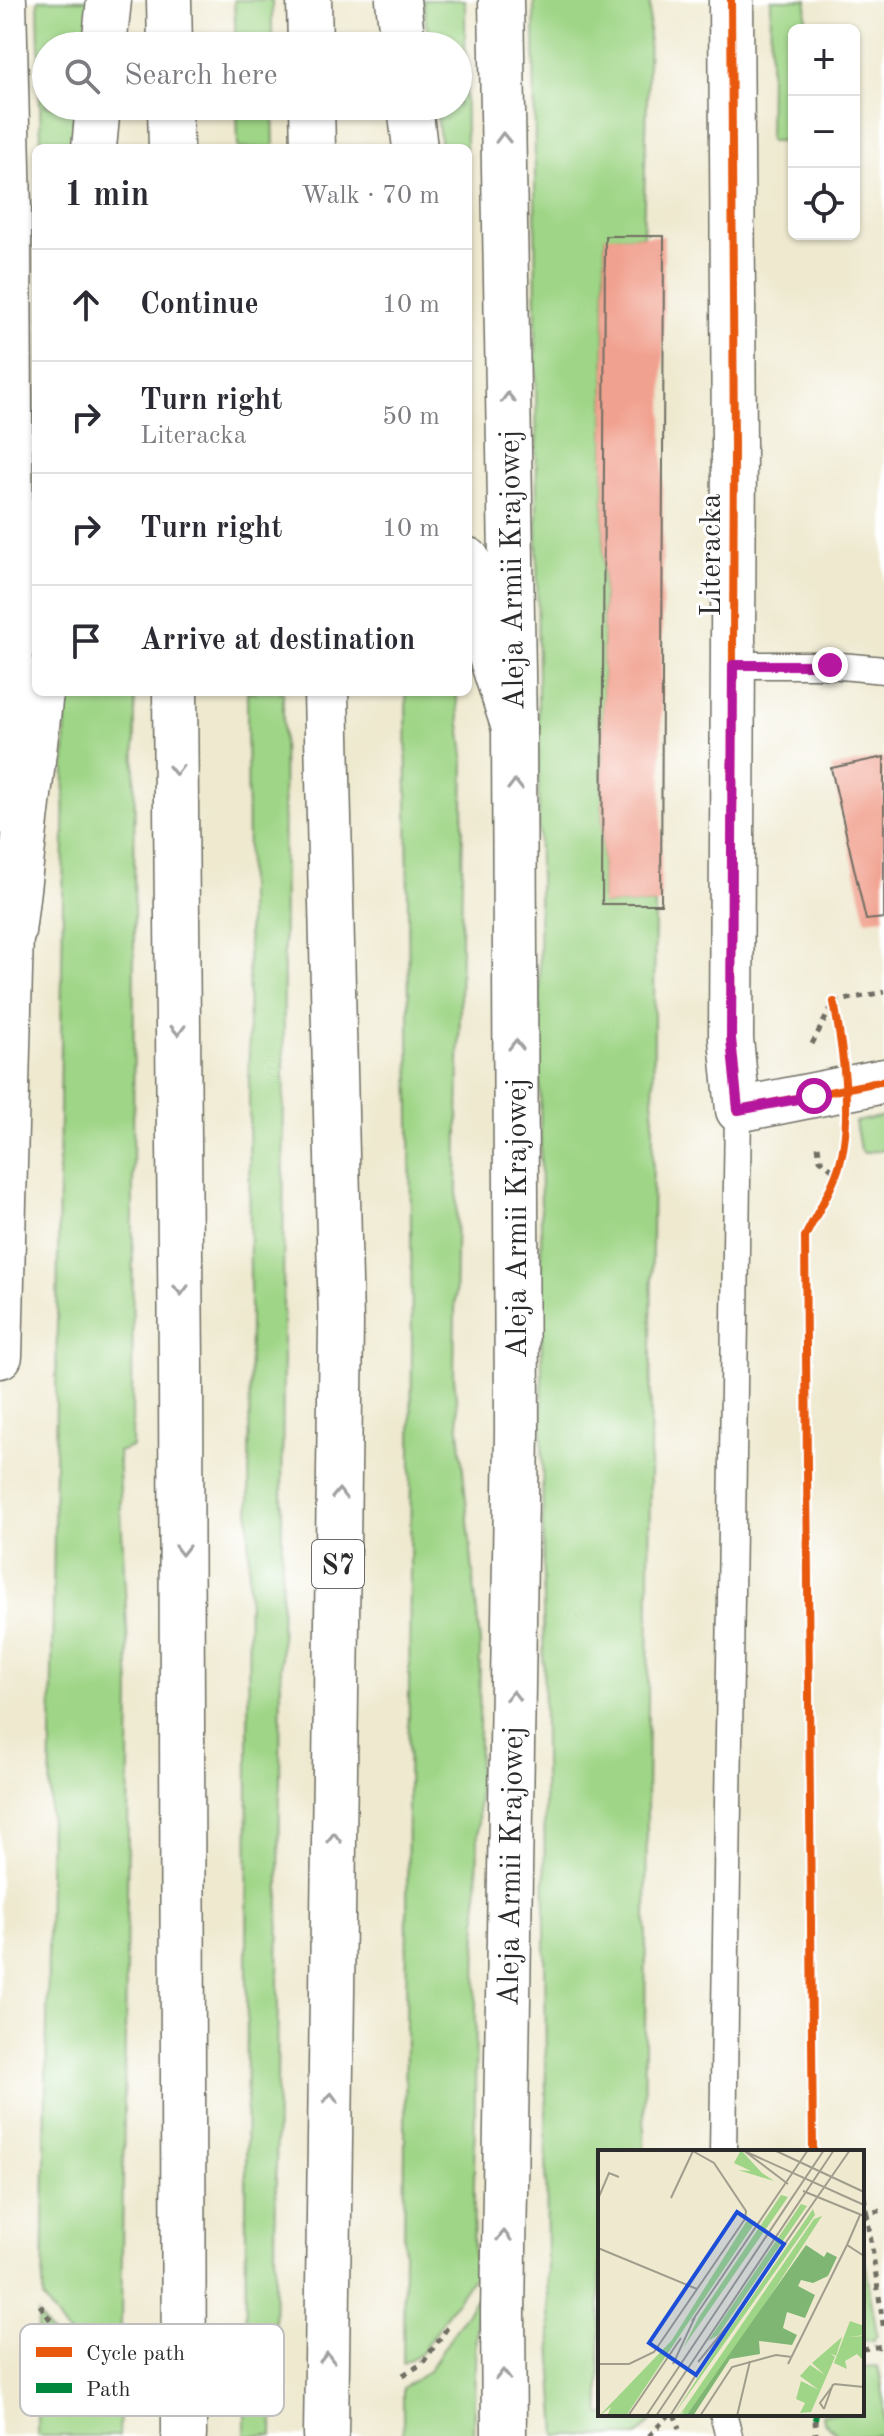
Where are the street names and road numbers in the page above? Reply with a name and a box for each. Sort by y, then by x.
street label: Aleja Armii Krajowej [496,430,530,710]
street label: Literacka [697,493,727,617]
street label: Aleja Armii Krajowej [503,1078,533,1358]
road number: S7 [312,1540,364,1588]
street label: Aleja Armii Krajowej [495,1726,529,2006]

